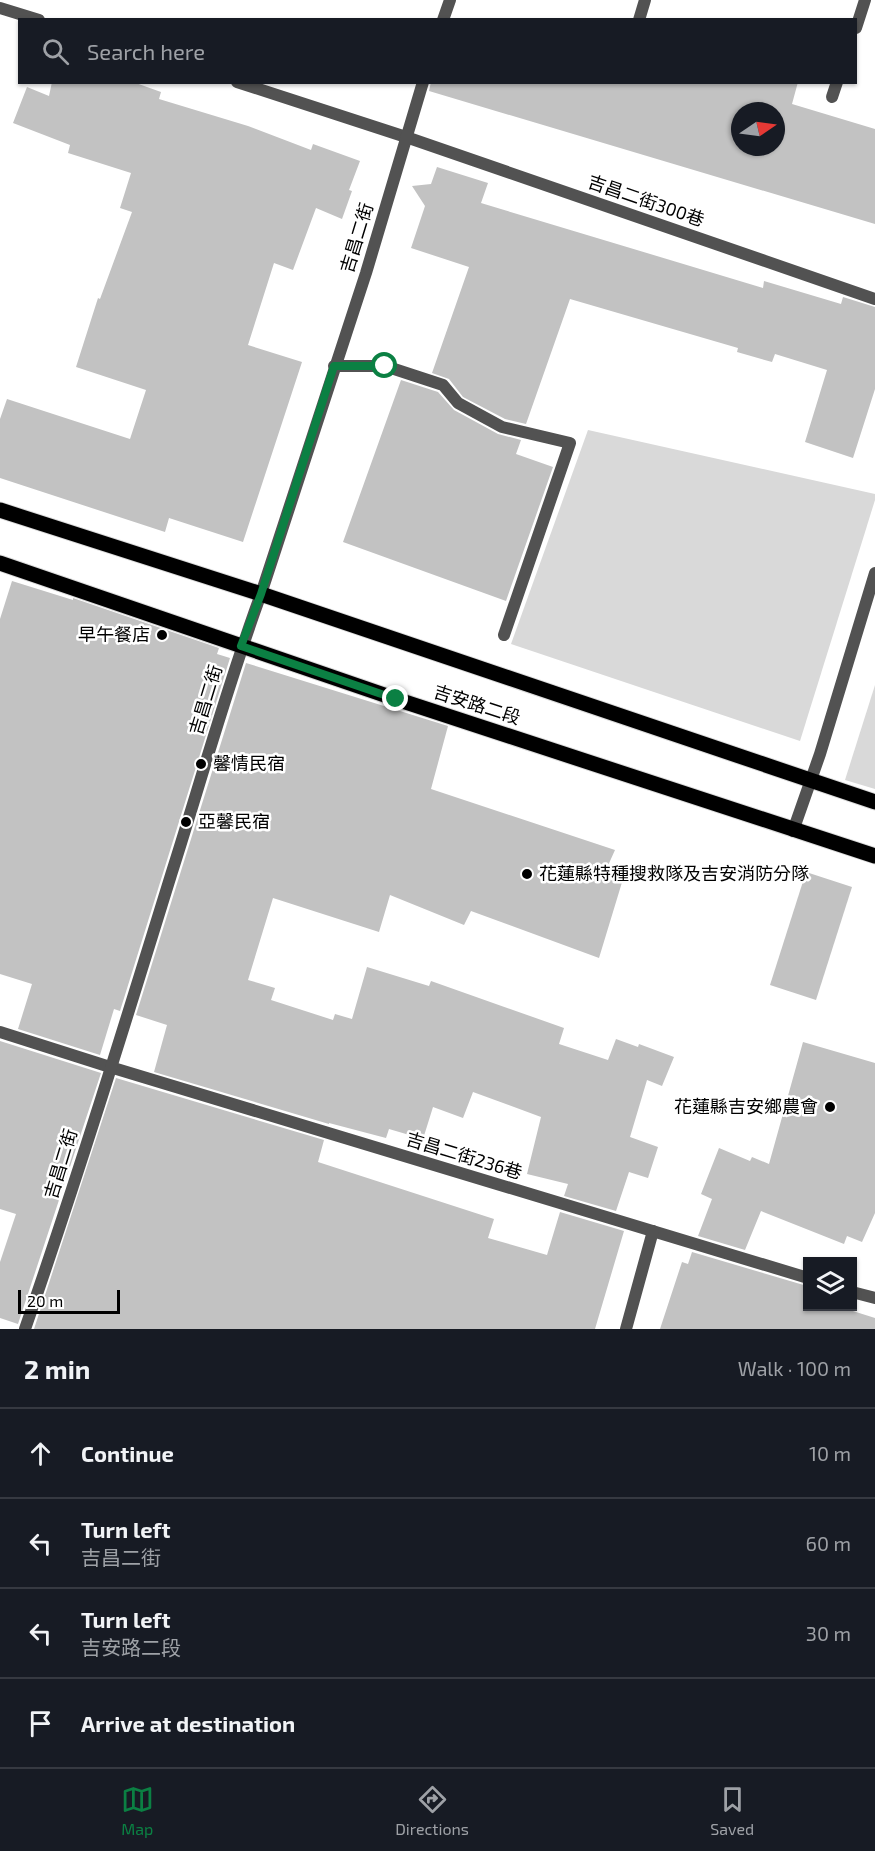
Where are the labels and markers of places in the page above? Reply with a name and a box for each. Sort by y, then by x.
place label: 早午餐店 [78,623,150,645]
marker: 早午餐店 [155,628,169,642]
place label: 馨情民宿 [213,752,285,774]
marker: 馨情民宿 [194,757,208,771]
place label: 亞馨民宿 [198,810,270,832]
marker: 亞馨民宿 [179,815,193,829]
place label: 花蓮縣特種搜救隊及吉安消防分隊 [539,862,809,884]
marker: 花蓮縣特種搜救隊及吉安消防分隊 [520,867,534,881]
place label: 花蓮縣吉安鄉農會 [674,1095,818,1117]
marker: 花蓮縣吉安鄉農會 [823,1100,837,1114]

